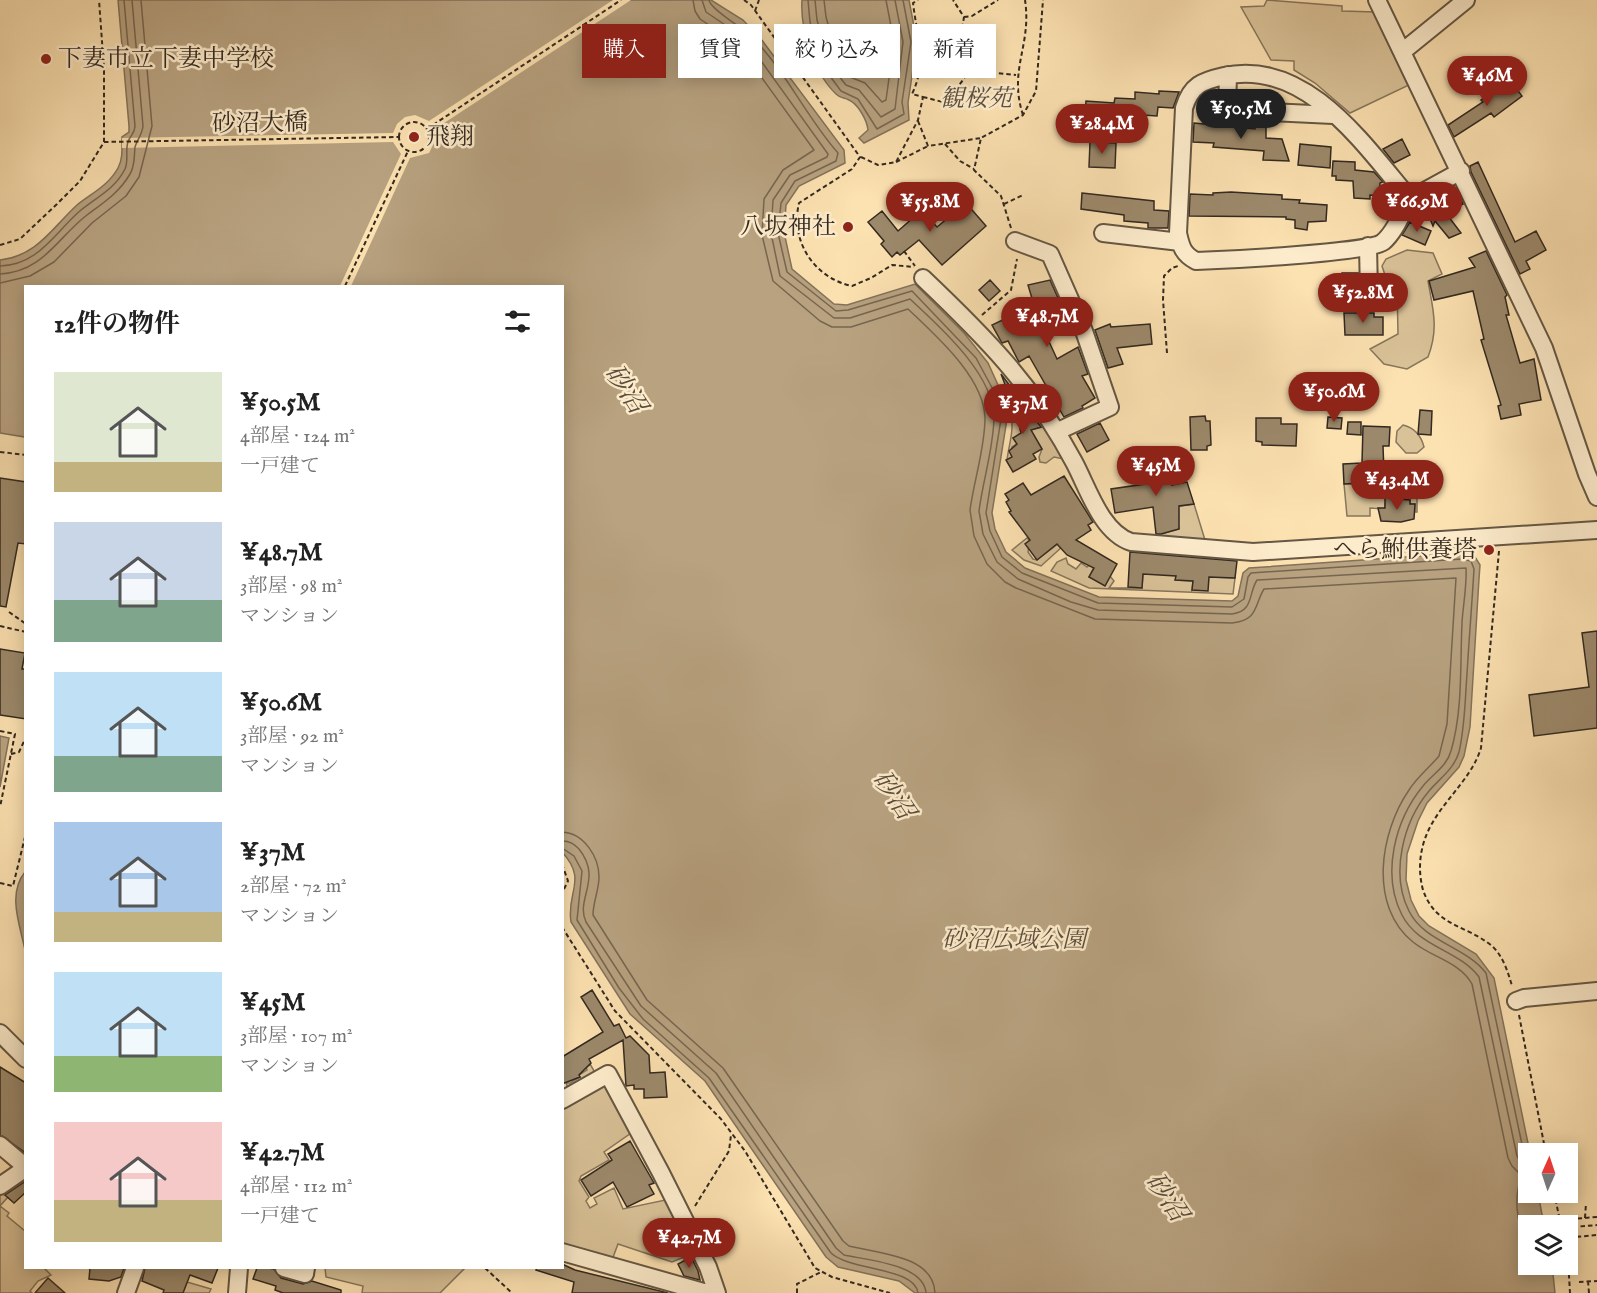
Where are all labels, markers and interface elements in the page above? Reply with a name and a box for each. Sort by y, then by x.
chip: 購入 [582,24,666,78]
chip: 賃貸 [678,24,762,78]
chip: 絞り込み [774,24,900,78]
chip: 新着 [912,24,996,78]
place label: 下妻市立下妻中学校 [58,44,274,75]
marker: 下妻市立下妻中学校 [39,52,53,66]
pin: ¥46M [1451,56,1523,107]
text: ¥46M [1461,63,1513,88]
park label: 観桜苑 [940,84,1016,115]
pin: ¥50.5M [1192,89,1290,140]
text: ¥50.5M [1210,96,1272,121]
pin: ¥28.4M [1053,104,1151,155]
street label: 砂沼大橋 [212,108,308,140]
text: ¥28.4M [1070,111,1134,136]
place label: 飛翔 [426,122,474,153]
marker: 飛翔 [407,130,421,144]
pin: ¥55.8M [881,182,979,233]
pin: ¥66.9M [1368,182,1466,233]
text: ¥55.8M [900,189,960,214]
text: ¥66.9M [1385,189,1449,214]
place label: 八坂神社 [740,212,836,243]
marker: 八坂神社 [841,220,855,234]
pin: ¥52.8M [1314,273,1412,324]
text: ¥52.8M [1332,280,1394,305]
pin: ¥48.7M [998,297,1096,348]
text: ¥48.7M [1015,304,1079,329]
icon: filters [501,305,534,338]
text: 12件の物件 [54,308,180,341]
water label: 砂沼 [597,358,655,423]
pin: ¥50.6M [1285,372,1383,423]
text: ¥50.6M [1302,379,1366,404]
pin: ¥37M [987,384,1059,435]
text: ¥50.5M [240,386,321,419]
text: ¥37M [998,391,1048,416]
icon: home [102,396,174,468]
text: 4部屋 · 124 m² [240,424,355,449]
pin: ¥45M [1120,446,1192,497]
text: ¥45M [1131,453,1181,478]
text: 一戸建て [240,454,320,479]
pin: ¥43.4M [1348,460,1446,511]
text: ¥43.4M [1365,467,1429,492]
place label: へら鮒供養塔 [1333,535,1477,566]
text: ¥48.7M [240,536,323,569]
marker: へら鮒供養塔 [1482,543,1496,557]
icon: home [102,546,174,618]
text: 3部屋 · 98 m² [240,574,343,599]
text: マンション [240,604,339,629]
text: ¥50.6M [240,686,322,719]
icon: home [102,696,174,768]
text: 3部屋 · 92 m² [240,724,344,749]
text: マンション [240,754,339,779]
water label: 砂沼 [865,764,923,829]
text: ¥37M [240,836,305,869]
icon: home [102,846,174,918]
text: 2部屋 · 72 m² [240,874,347,899]
text: マンション [240,904,339,929]
park label: 砂沼広域公園 [942,925,1090,956]
text: ¥45M [240,986,305,1019]
icon: home [102,996,174,1068]
text: 3部屋 · 107 m² [240,1024,353,1049]
text: マンション [240,1054,339,1079]
text: ¥42.7M [240,1136,325,1169]
north arrow [1518,1143,1578,1203]
map controls [1518,1143,1578,1275]
icon: home [102,1146,174,1218]
water label: 砂沼 [1138,1166,1196,1231]
text: 4部屋 · 112 m² [240,1174,353,1199]
text: 一戸建て [240,1204,320,1229]
button: layers [1518,1215,1578,1275]
pin: ¥42.7M [640,1218,738,1269]
text: ¥42.7M [656,1225,722,1250]

